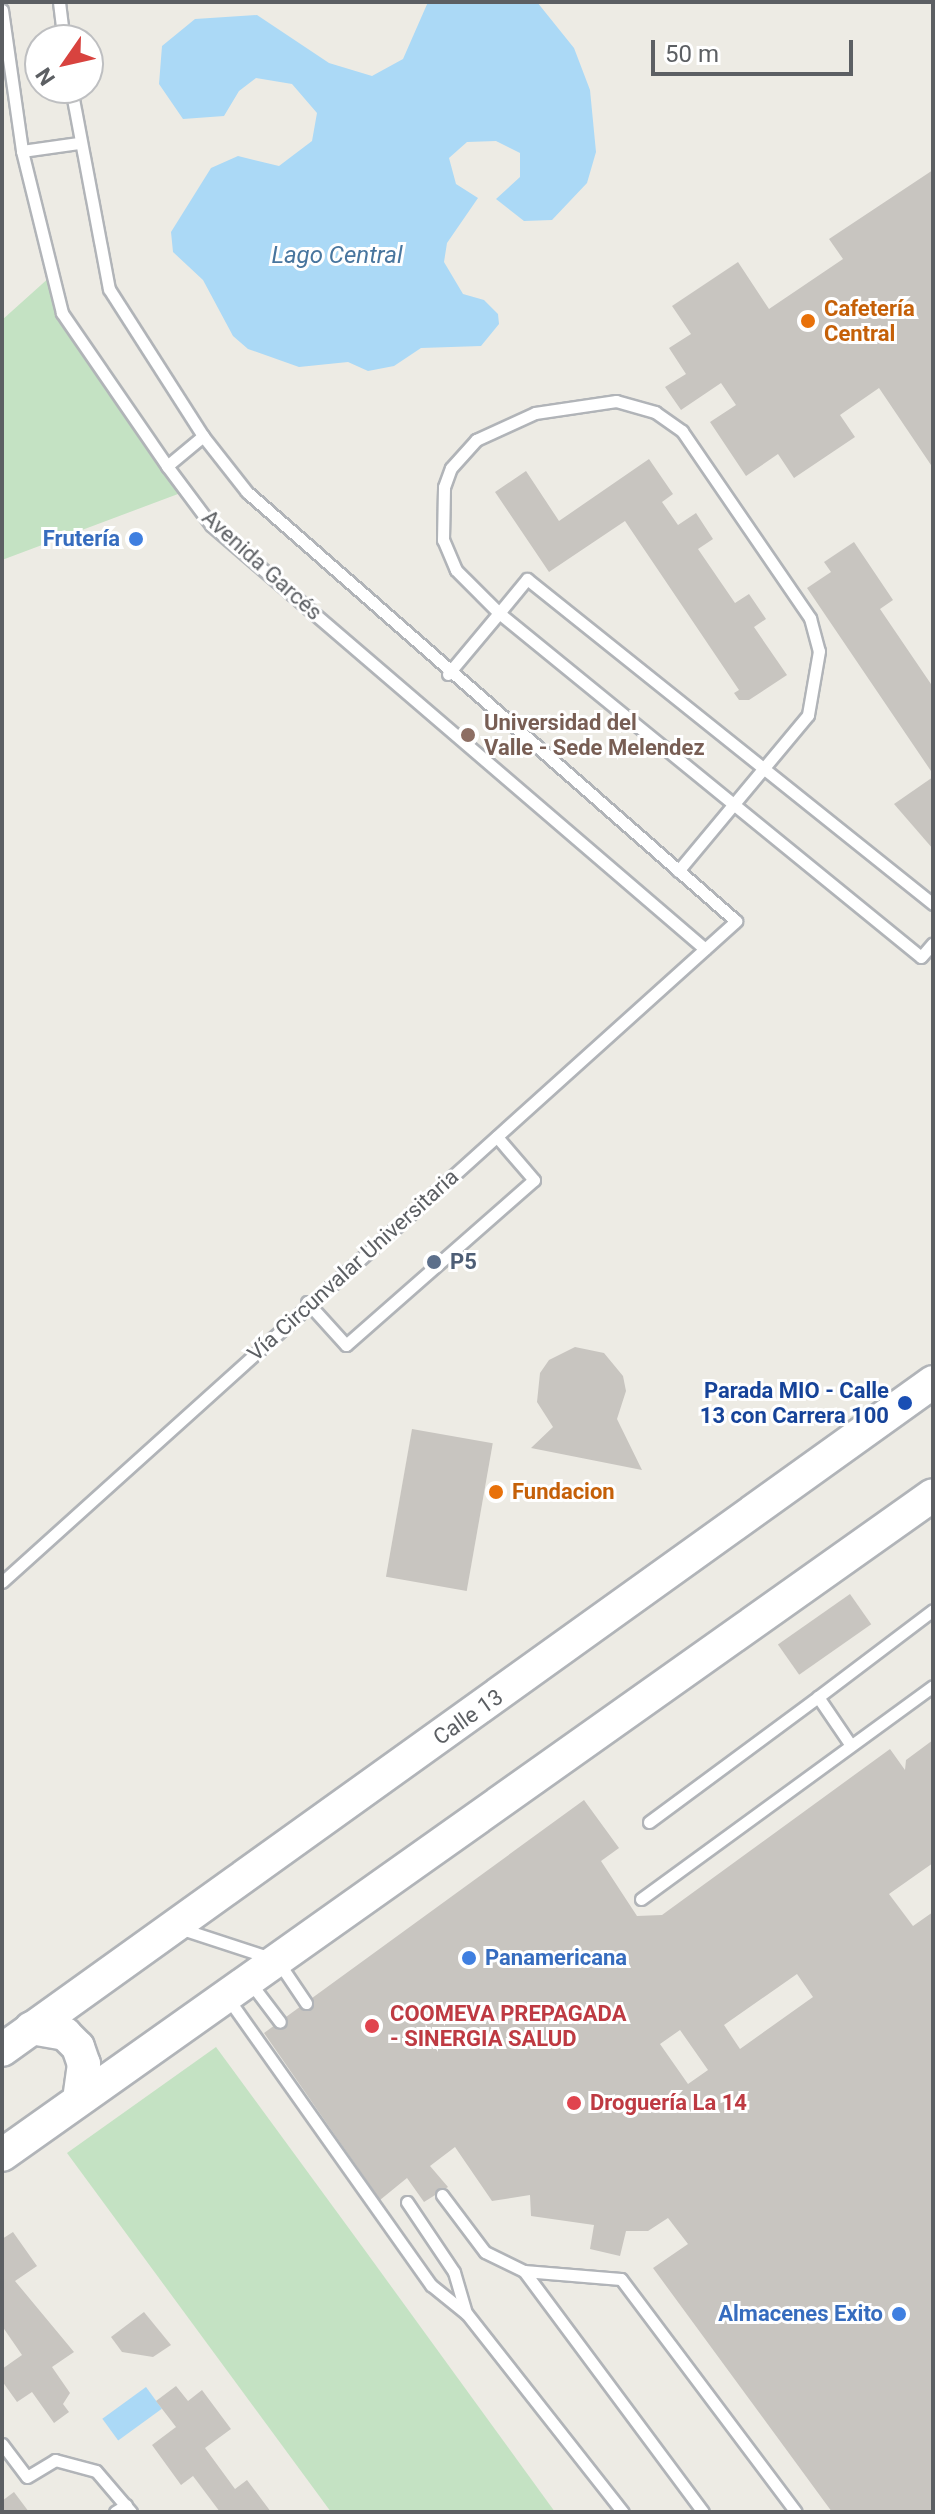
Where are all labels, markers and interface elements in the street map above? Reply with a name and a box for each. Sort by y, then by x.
north arrow [24,24,104,104]
scale bar [655,24,857,74]
text: 50 m [665,40,719,68]
text: N [31,63,60,90]
water label: Lago Central [271,242,403,270]
place label: Cafetería Central [824,295,915,346]
marker: Cafetería Central [799,312,817,330]
street label: Avenida Garcés [197,504,327,626]
place label: Frutería [43,526,120,552]
marker: Frutería [127,530,145,548]
place label: Universidad del Valle - Sede Melendez [484,709,705,760]
marker: Universidad del Valle - Sede Melendez [459,726,477,744]
street label: Vía Circunvalar Universitaria [242,1163,464,1367]
place label: P5 [450,1249,477,1275]
marker: P5 [425,1253,443,1271]
place label: Parada MIO - Calle 13 con Carrera 100 [700,1377,889,1428]
marker: Parada MIO - Calle 13 con Carrera 100 [896,1394,914,1412]
place label: Fundacion [512,1479,615,1505]
marker: Fundacion [487,1483,505,1501]
street label: Calle 13 [428,1684,508,1750]
place label: Panamericana [485,1945,627,1971]
marker: Panamericana [460,1949,478,1967]
place label: COOMEVA PREPAGADA - SINERGIA SALUD [390,2000,626,2052]
marker: COOMEVA PREPAGADA - SINERGIA SALUD [361,2015,383,2037]
place label: Droguería La 14 [590,2090,747,2116]
marker: Droguería La 14 [565,2094,583,2112]
place label: Almacenes Exito [718,2301,883,2327]
marker: Almacenes Exito [890,2305,908,2323]

